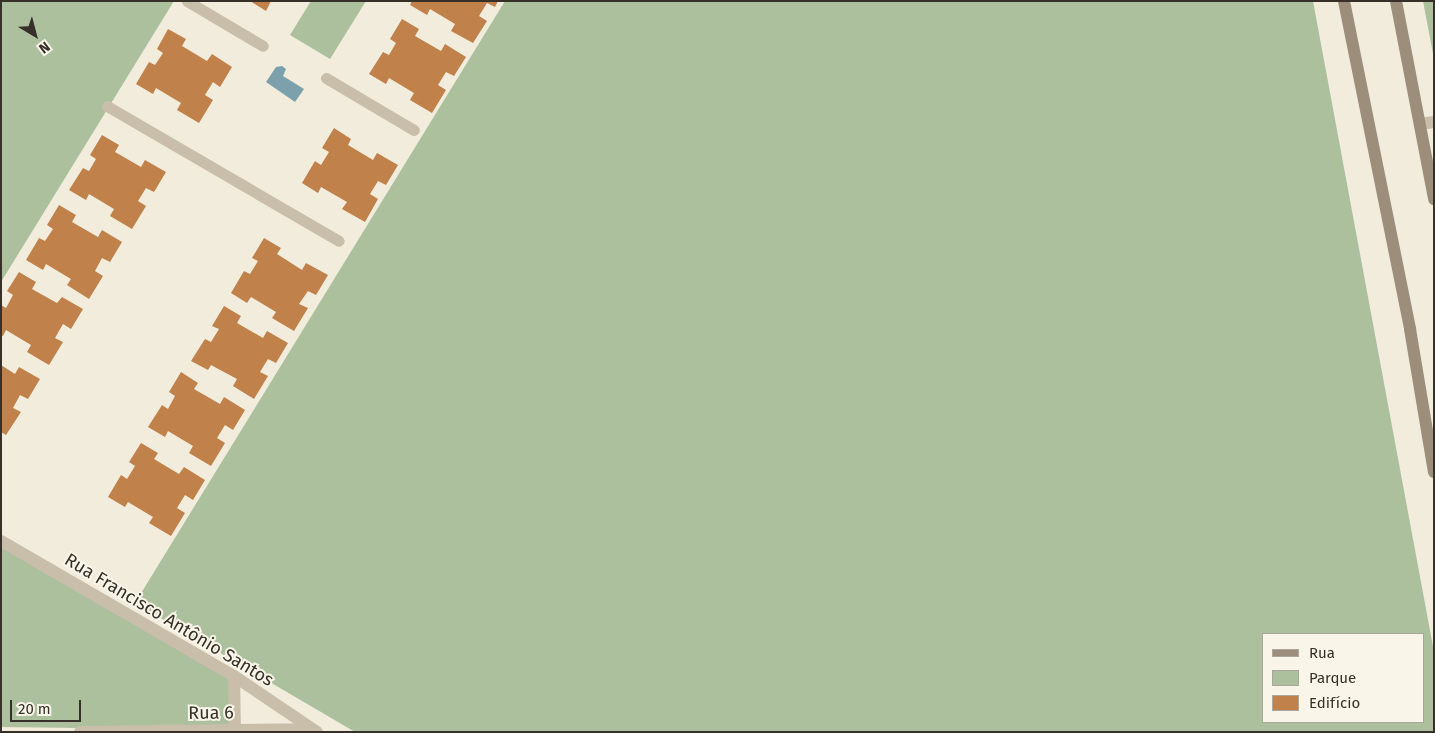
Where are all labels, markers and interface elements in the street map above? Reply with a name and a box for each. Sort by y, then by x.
north arrow [10,10,60,60]
text: N [36,38,53,57]
street label: Rua Francisco Antônio Santos [60,549,278,691]
legend [1262,633,1425,723]
text: Rua [1309,644,1335,662]
text: Parque [1309,669,1356,687]
scale bar [12,690,84,722]
text: Edifício [1309,694,1360,712]
text: 20 m [18,700,51,718]
street label: Rua 6 [188,702,234,724]

